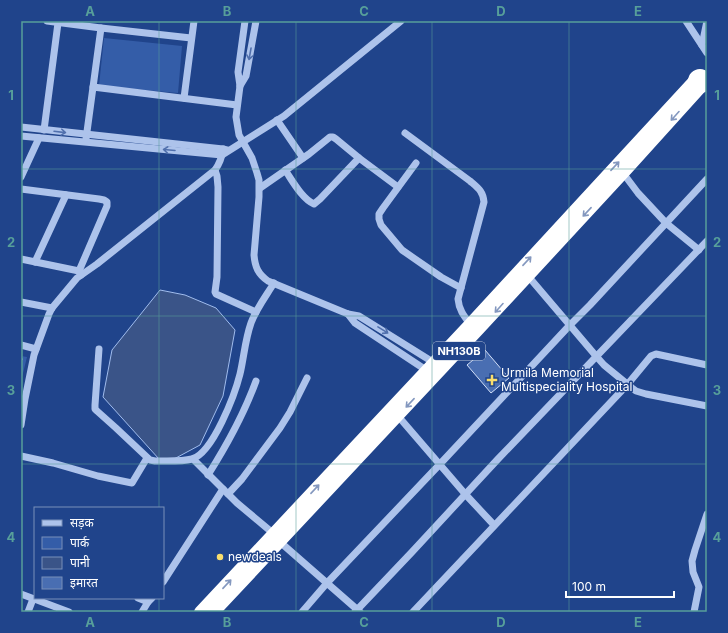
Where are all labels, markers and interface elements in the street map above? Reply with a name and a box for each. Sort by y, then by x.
text: A [85,3,95,19]
text: B [223,3,232,19]
text: C [359,3,369,19]
text: D [496,3,506,19]
text: E [634,3,642,19]
one-way arrow [246,47,254,60]
text: 1 [8,87,14,103]
text: 1 [714,87,720,103]
one-way arrow [671,111,680,121]
one-way arrow [53,128,66,135]
one-way arrow [163,147,176,154]
one-way arrow [610,161,620,171]
one-way arrow [582,207,592,217]
text: 2 [7,234,15,250]
text: 2 [713,234,721,250]
one-way arrow [522,257,531,267]
one-way arrow [494,302,503,313]
one-way arrow [377,327,389,335]
road number: NH130B [433,342,485,360]
place label: Urmila Memorial Multispeciality Hospital [501,365,632,394]
marker: Urmila Memorial Multispeciality Hospital [486,374,498,386]
text: 3 [7,382,15,398]
text: 3 [713,382,721,398]
one-way arrow [405,398,415,408]
one-way arrow [311,484,320,494]
legend [34,507,164,599]
text: सड़क [70,515,95,530]
text: 4 [7,529,16,545]
text: 4 [713,529,722,545]
text: पार्क [70,535,90,550]
place label: newdeals [228,549,282,564]
marker: newdeals [215,552,225,562]
text: पानी [70,555,91,570]
scale bar [566,573,674,599]
text: इमारत [70,575,99,590]
one-way arrow [222,579,231,589]
text: 100 m [572,579,606,594]
text: A [85,614,95,630]
text: B [223,614,232,630]
text: C [359,614,369,630]
text: D [496,614,506,630]
text: E [634,614,642,630]

